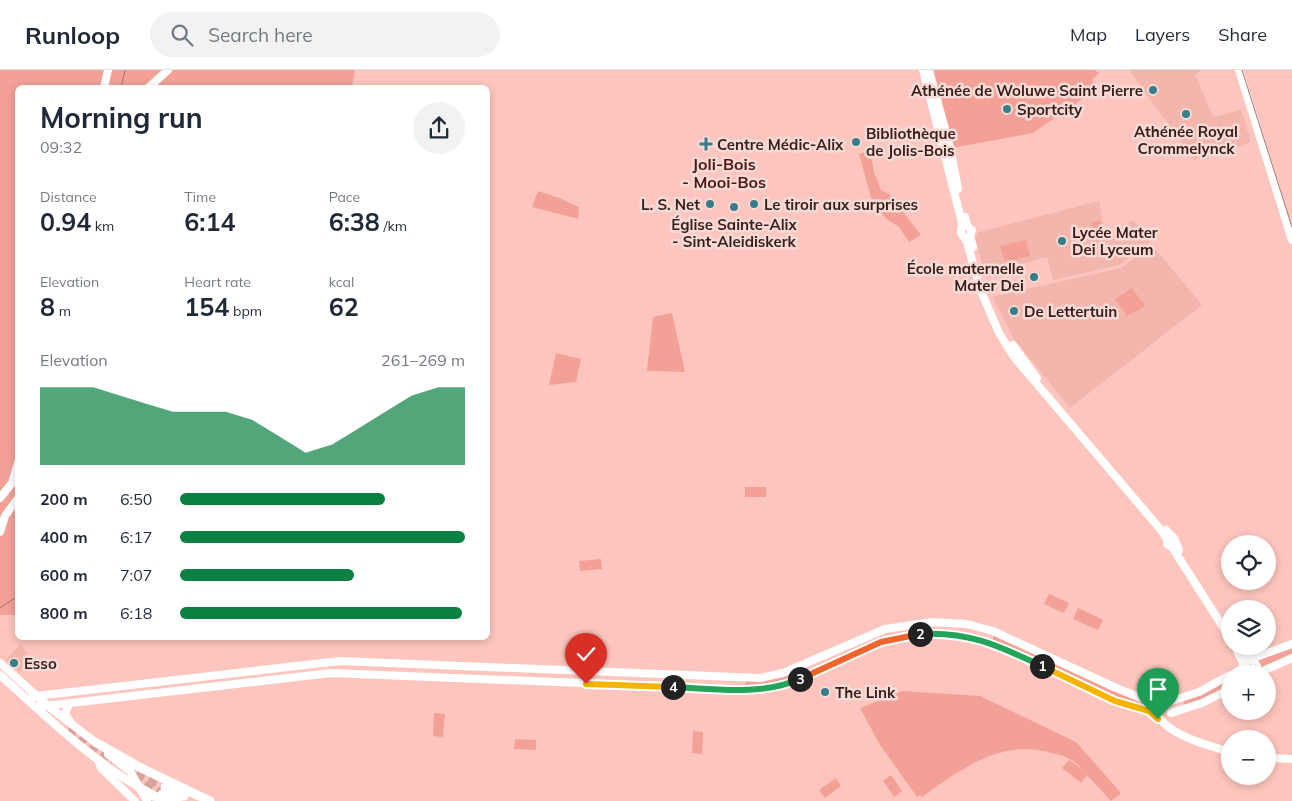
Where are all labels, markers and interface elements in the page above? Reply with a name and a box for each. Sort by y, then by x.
search box [150,12,500,57]
text: Runloop [25,20,120,50]
icon: search [168,21,196,49]
text: Search here [208,23,313,47]
text: Map [1070,23,1107,46]
text: Layers [1135,23,1190,46]
text: Share [1218,23,1267,46]
place label: Athénée de Woluwe Saint Pierre [911,81,1143,100]
marker: Athénée de Woluwe Saint Pierre [1147,84,1159,96]
text: Morning run [40,100,203,135]
place label: Sportcity [1017,100,1083,119]
button: share [413,102,465,154]
marker: Sportcity [1001,103,1013,115]
marker: Athénée Royal Crommelynck [1180,108,1192,120]
place label: Athénée Royal Crommelynck [1134,122,1238,158]
place label: Bibliothèque de Jolis-Bois [866,124,956,160]
place label: Centre Médic-Alix [717,135,844,154]
marker: Bibliothèque de Jolis-Bois [850,136,862,148]
text: 09:32 [40,137,82,157]
marker: Centre Médic-Alix [699,137,713,151]
district label: Joli-Bois - Mooi-Bos [682,154,766,192]
text: Distance [40,188,97,206]
text: Time [184,188,216,206]
text: Pace [329,188,360,206]
place label: L. S. Net [641,195,700,214]
place label: Le tiroir aux surprises [764,195,918,214]
marker: L. S. Net [704,198,716,210]
marker: Le tiroir aux surprises [748,198,760,210]
marker: Église Sainte-Alix - Sint-Aleidiskerk [728,201,740,213]
text: 0.94 [40,206,91,237]
text: 6:14 [184,206,236,237]
text: 6:38 [329,206,380,237]
place label: Église Sainte-Alix - Sint-Aleidiskerk [671,215,797,251]
text: km [91,217,114,235]
text: /km [380,217,407,235]
place label: Lycée Mater Dei Lyceum [1072,223,1158,259]
marker: Lycée Mater Dei Lyceum [1056,235,1068,247]
place label: École maternelle Mater Dei [907,259,1024,295]
marker: École maternelle Mater Dei [1028,271,1040,283]
text: Elevation [40,273,99,291]
text: Heart rate [184,273,251,291]
text: kcal [329,273,354,291]
text: 8 [40,291,55,322]
text: 154 [184,291,229,322]
text: 62 [329,291,359,322]
text: m [55,302,71,320]
text: bpm [229,302,262,320]
place label: De Lettertuin [1024,302,1117,321]
marker: De Lettertuin [1008,305,1020,317]
text: Elevation [40,350,108,370]
text: 261–269 m [381,350,465,370]
text: 200 m [40,489,88,509]
text: 6:50 [120,489,152,509]
text: 400 m [40,527,88,547]
text: 6:17 [120,527,152,547]
map controls [1221,535,1276,785]
button: locate [1221,535,1276,590]
text: 600 m [40,565,88,585]
text: 7:07 [120,565,152,585]
button: layers [1221,600,1276,655]
text: 800 m [40,603,88,623]
text: 6:18 [120,603,152,623]
pin: 2 [908,622,932,646]
text: 2 [916,625,925,643]
pin [565,633,607,684]
icon: check [572,640,600,668]
place label: Esso [24,654,57,673]
pin: 1 [1030,654,1054,678]
marker: Esso [8,657,20,669]
text: 1 [1038,657,1047,675]
button: + [1221,665,1276,720]
pin: 3 [788,666,812,692]
pin [1137,668,1179,719]
text: 3 [796,670,805,688]
pin: 4 [660,674,686,700]
icon: arrive [1144,675,1172,703]
text: 4 [669,678,678,696]
place label: The Link [835,683,896,702]
marker: The Link [819,686,831,698]
button: − [1221,730,1276,785]

